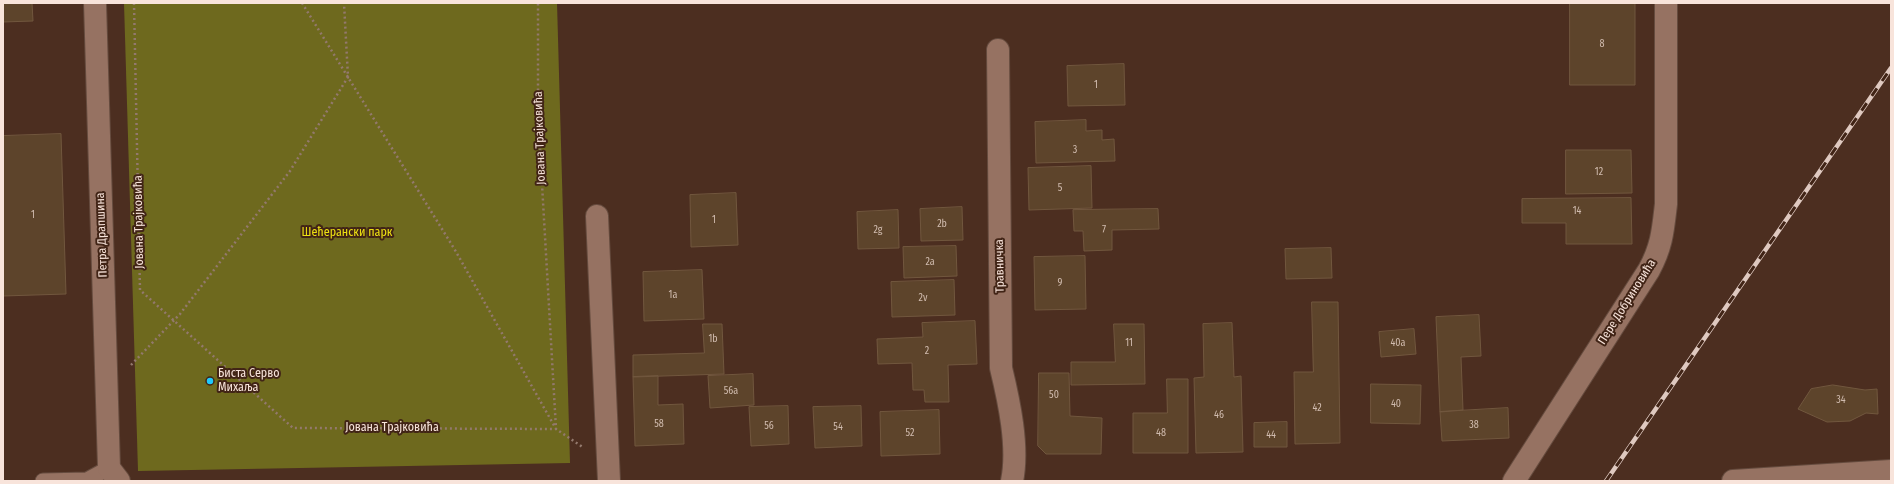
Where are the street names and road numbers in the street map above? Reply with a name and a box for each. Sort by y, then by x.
street label: Јована Трајковића [531,91,549,185]
street label: Јована Трајковића [131,175,147,269]
street label: Петра Драпшина [93,192,111,278]
street label: Травничка [992,239,1008,293]
street label: Пере Добриновића [1595,257,1659,347]
street label: Јована Трајковића [345,421,439,435]

